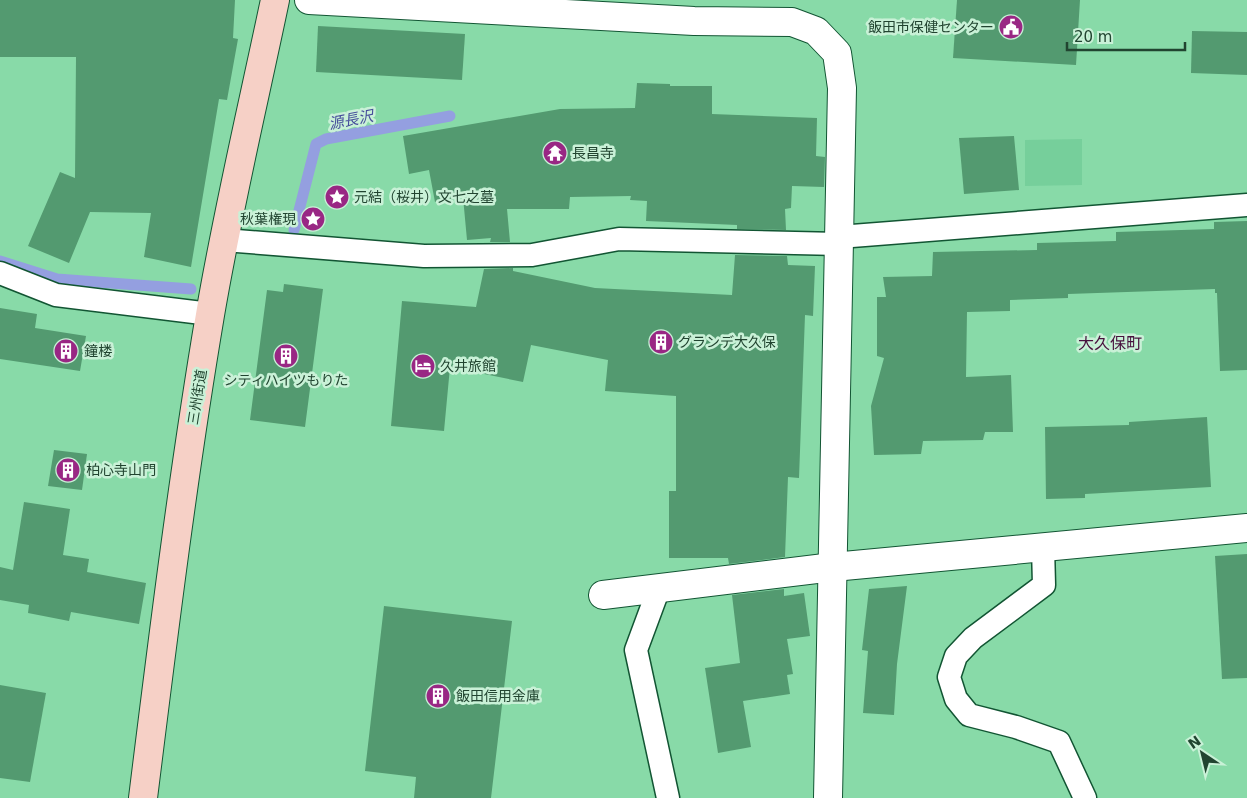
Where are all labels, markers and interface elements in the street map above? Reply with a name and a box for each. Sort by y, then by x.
public building icon: 飯田市保健センター [998,14,1024,40]
place label: 飯田市保健センター [868,19,994,35]
scale bar [1067,20,1184,52]
text: 20 m [1074,28,1112,46]
water label: 源長沢 [327,106,377,133]
temple icon: 長昌寺 [542,140,568,166]
place label: 長昌寺 [572,145,614,161]
place icon: 元結（桜井）文七之墓 [324,184,350,210]
place label: 元結（桜井）文七之墓 [354,189,494,205]
place icon: 秋葉権現 [300,206,326,232]
place label: 秋葉権現 [240,211,296,227]
building icon: グランデ大久保 [648,329,674,355]
place label: グランデ大久保 [678,334,776,350]
district label: 大久保町 [1078,334,1142,353]
building icon: 鐘楼 [53,338,79,364]
place label: 鐘楼 [84,343,113,359]
building icon: シティハイツもりた [273,343,299,369]
hotel icon: 久井旅館 [410,353,436,379]
place label: 久井旅館 [440,358,496,374]
street label: 三州街道 [185,368,209,426]
place label: シティハイツもりた [224,372,348,388]
building icon: 柏心寺山門 [55,457,81,483]
place label: 柏心寺山門 [86,462,156,478]
building icon: 飯田信用金庫 [425,683,451,709]
place label: 飯田信用金庫 [456,688,540,704]
north arrow [1177,728,1227,778]
text: N [1185,732,1204,752]

